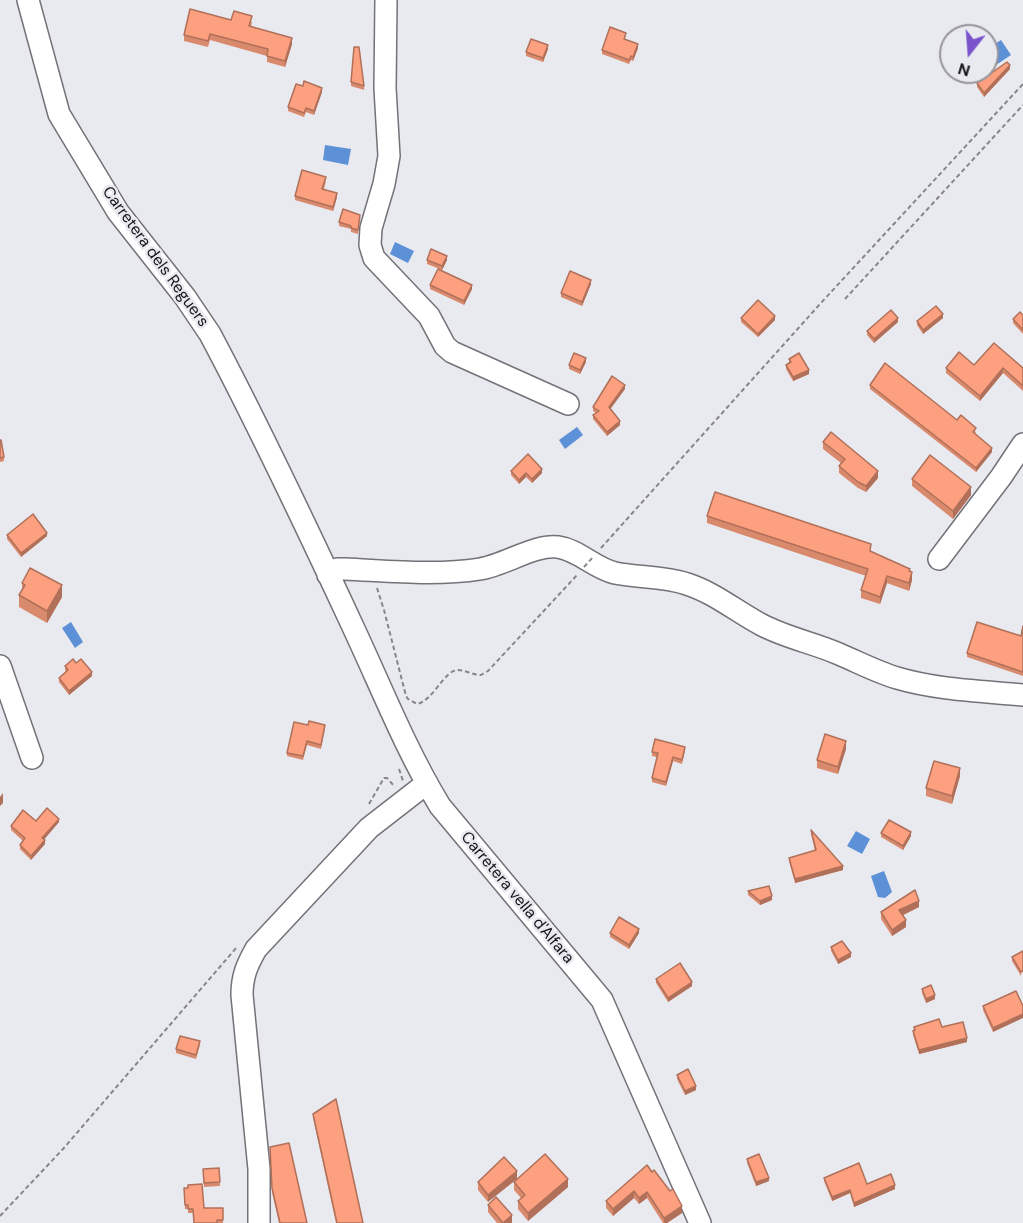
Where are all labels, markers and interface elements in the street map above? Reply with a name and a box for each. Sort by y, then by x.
north arrow [939,24,999,84]
text: N [956,58,973,82]
street label: Carretera dels Reguers [98,183,212,331]
street label: Carretera vella d'Alfara [456,828,578,968]

